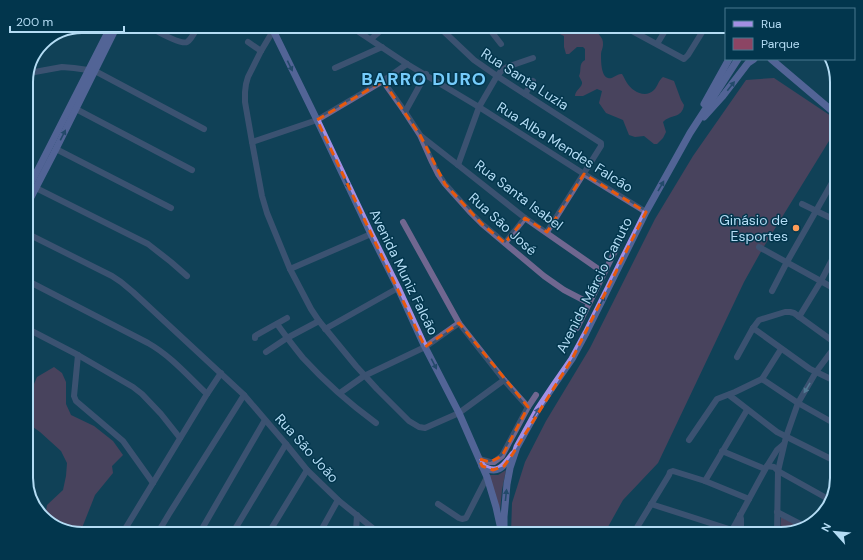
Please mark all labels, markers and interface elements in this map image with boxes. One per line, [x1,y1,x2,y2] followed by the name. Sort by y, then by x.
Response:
[10,8,124,34] scale bar
[725,8,855,60] legend
[16,14,53,30] text: 200 m
[761,16,782,32] text: Rua
[761,36,800,52] text: Parque
[478,44,572,114] street label: Rua Santa Luzia
[287,61,293,72] one-way arrow
[361,67,487,91] district label: BARRO DURO
[727,81,735,92] one-way arrow
[494,98,636,196] street label: Rua Alba Mendes Falcão
[60,129,66,141] one-way arrow
[471,156,567,234] street label: Rua Santa Isabel
[344,178,350,189] one-way arrow
[657,180,664,191] one-way arrow
[465,189,541,259] street label: Rua São José
[366,206,442,338] street label: Avenida Muniz Falcão
[719,211,788,245] place label: Ginásio de Esportes
[552,214,636,356] street label: Avenida Márcio Canuto
[791,223,801,233] marker: Ginásio de Esportes
[599,296,605,307] one-way arrow
[430,358,437,369] one-way arrow
[803,383,811,393] one-way arrow
[533,407,540,419] one-way arrow
[271,410,343,486] street label: Rua São João
[502,489,509,501] one-way arrow
[815,512,855,552] north arrow
[818,521,834,534] text: N

